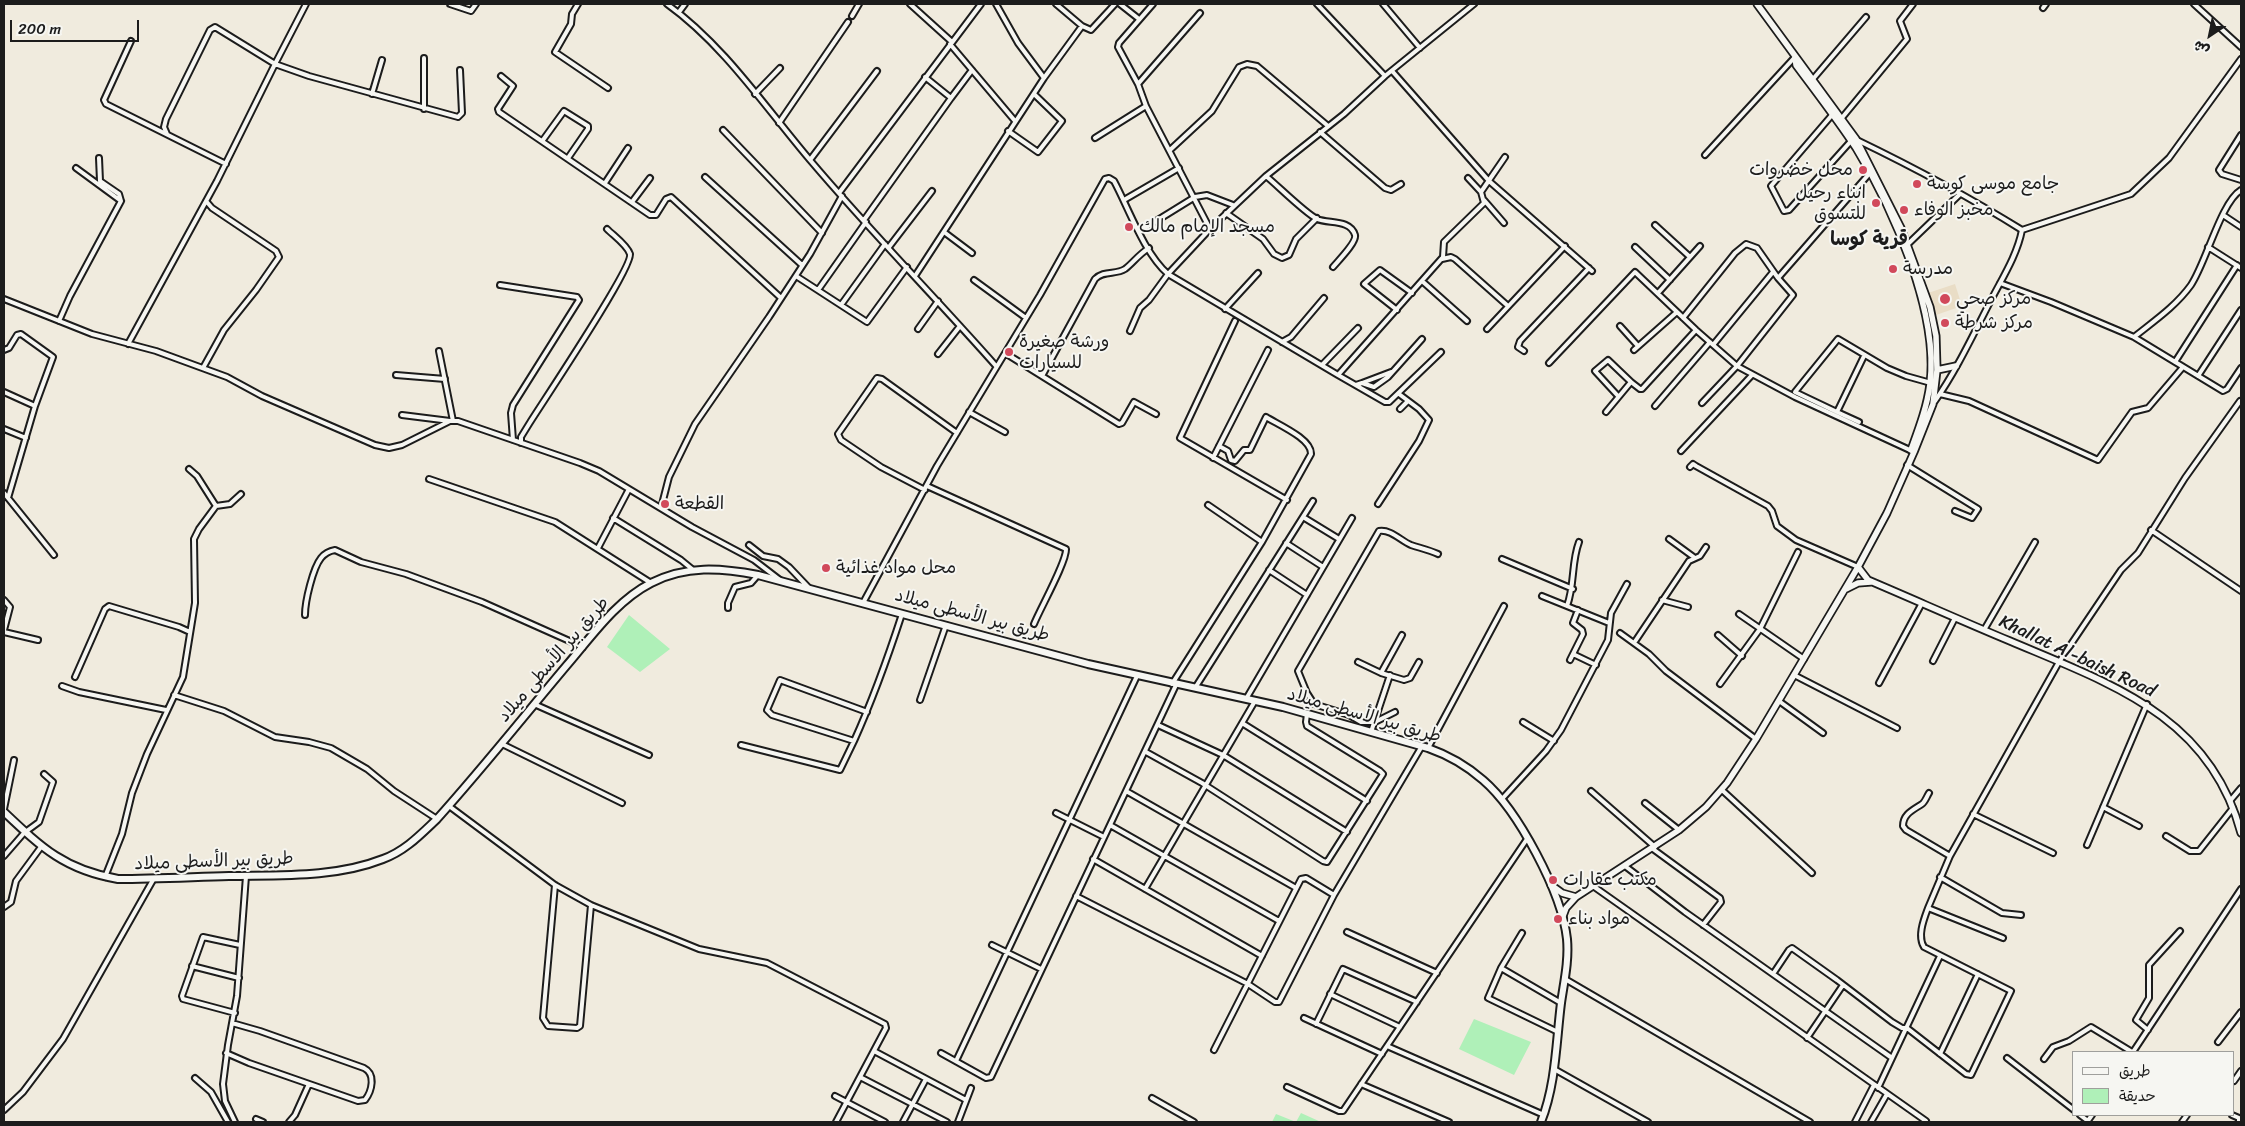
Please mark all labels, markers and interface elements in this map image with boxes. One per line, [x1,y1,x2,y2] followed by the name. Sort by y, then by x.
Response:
[12,10,141,42] scale bar
[2185,10,2235,60] north arrow
[18,16,61,42] text: 200 m
[2188,33,2215,63] text: ش
[1749,159,1853,181] place label: محل خضروات
[1857,164,1869,176] marker: محل خضروات
[1927,173,2059,195] place label: جامع موسى كوسة
[1911,178,1923,190] marker: جامع موسى كوسة
[1796,182,1866,224] place label: ابناء رحيل للتسوق
[1870,197,1882,209] marker: ابناء رحيل للتسوق
[1914,199,1993,221] place label: مخبز الوفاء
[1898,204,1910,216] marker: مخبز الوفاء
[1139,216,1275,238] place label: مسجد الإمام مالك
[1123,221,1135,233] marker: مسجد الإمام مالك
[1830,229,1908,251] district label: قرية كوسا
[1903,258,1953,280] place label: مدرسة
[1887,263,1899,275] marker: مدرسة
[1956,288,2031,310] place label: مركز صحي
[1938,292,1952,306] marker: مركز صحي
[1955,312,2033,334] place label: مركز شرطة
[1939,317,1951,329] marker: مركز شرطة
[1019,331,1109,374] place label: ورشة صغيرة للسيارات
[1003,346,1015,358] marker: ورشة صغيرة للسيارات
[675,493,724,515] place label: القطعة
[659,498,671,510] marker: القطعة
[836,557,956,579] place label: محل مواد غذائية
[820,562,832,574] marker: محل مواد غذائية
[892,585,1052,647] street label: طريق بير الأسطى ميلاد
[494,593,614,727] street label: طريق بير الأسطى ميلاد
[1995,611,2159,703] street label: Khallat Al-baish Road
[1285,684,1443,748] street label: طريق بير الأسطى ميلاد
[134,848,294,876] street label: طريق بير الأسطى ميلاد
[1563,869,1657,891] place label: مكتب عقارات
[1547,874,1559,886] marker: مكتب عقارات
[1568,908,1630,930] place label: مواد بناء
[1552,913,1564,925] marker: مواد بناء
[2072,1051,2235,1116] legend
[2119,1058,2151,1084] text: طريق
[2119,1083,2156,1109] text: حديقة

